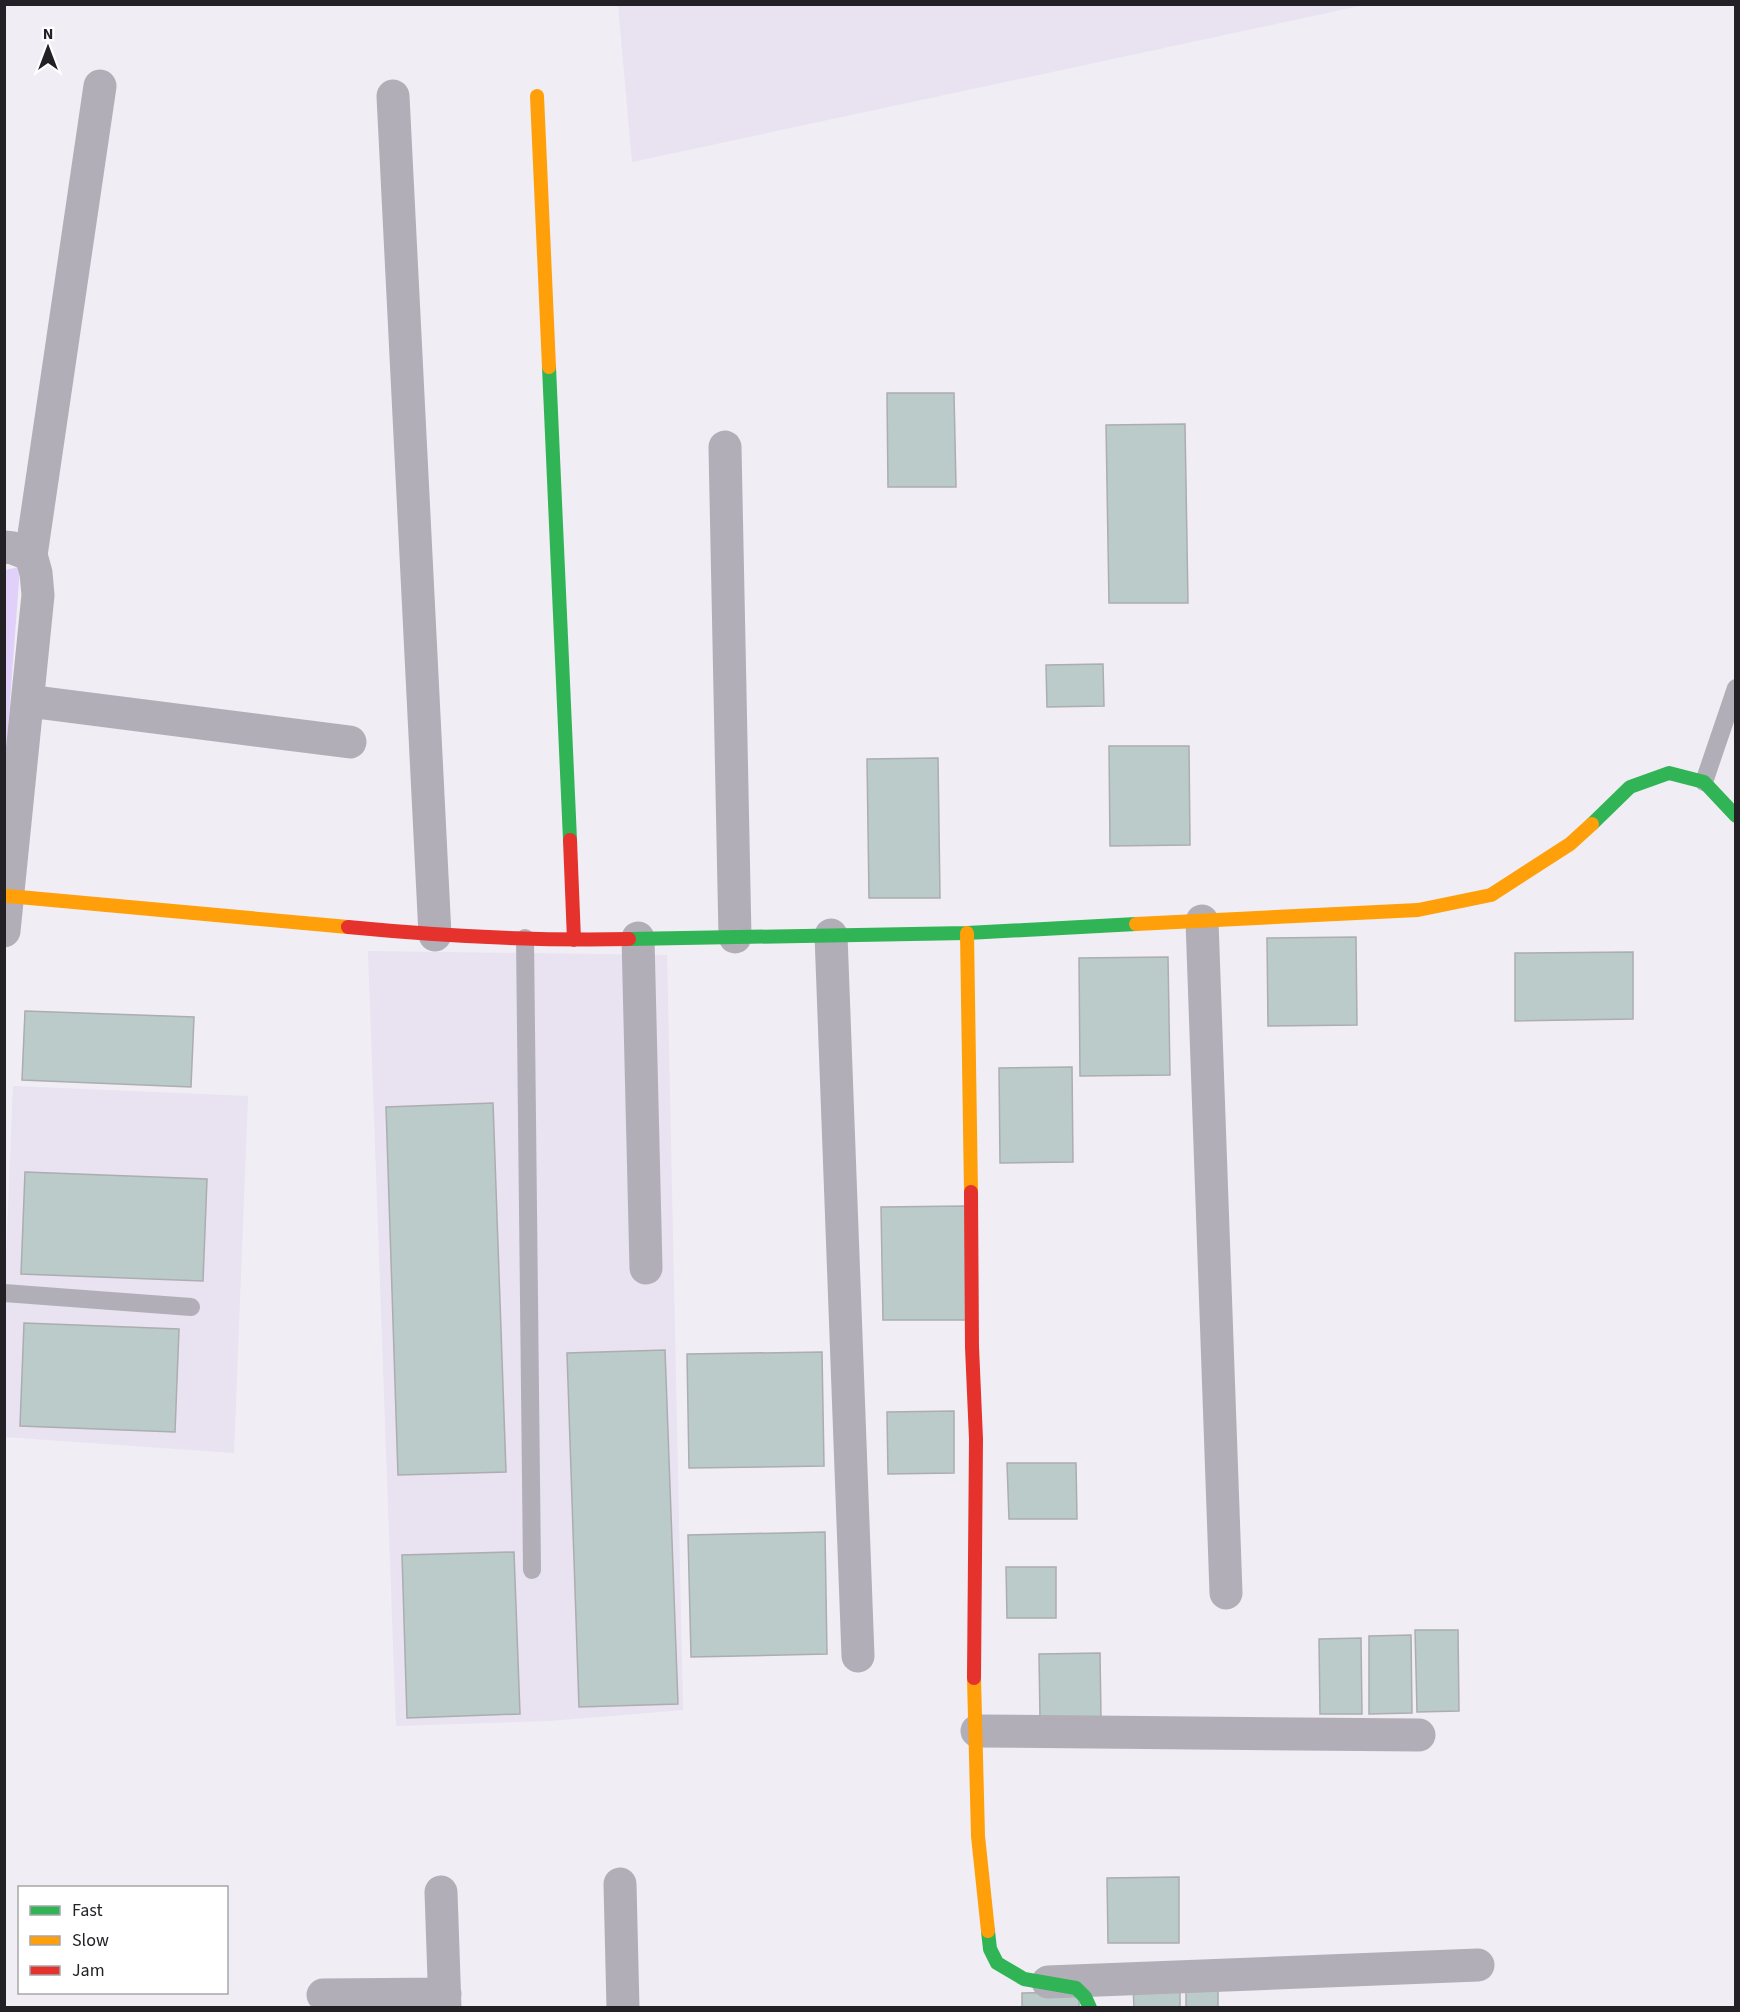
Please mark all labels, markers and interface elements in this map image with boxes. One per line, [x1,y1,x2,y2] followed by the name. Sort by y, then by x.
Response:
[18,18,78,78] north arrow
[43,23,53,45] text: N
[18,1886,228,1994] legend
[72,1898,103,1923] text: Fast
[72,1928,109,1953] text: Slow
[72,1958,105,1983] text: Jam

